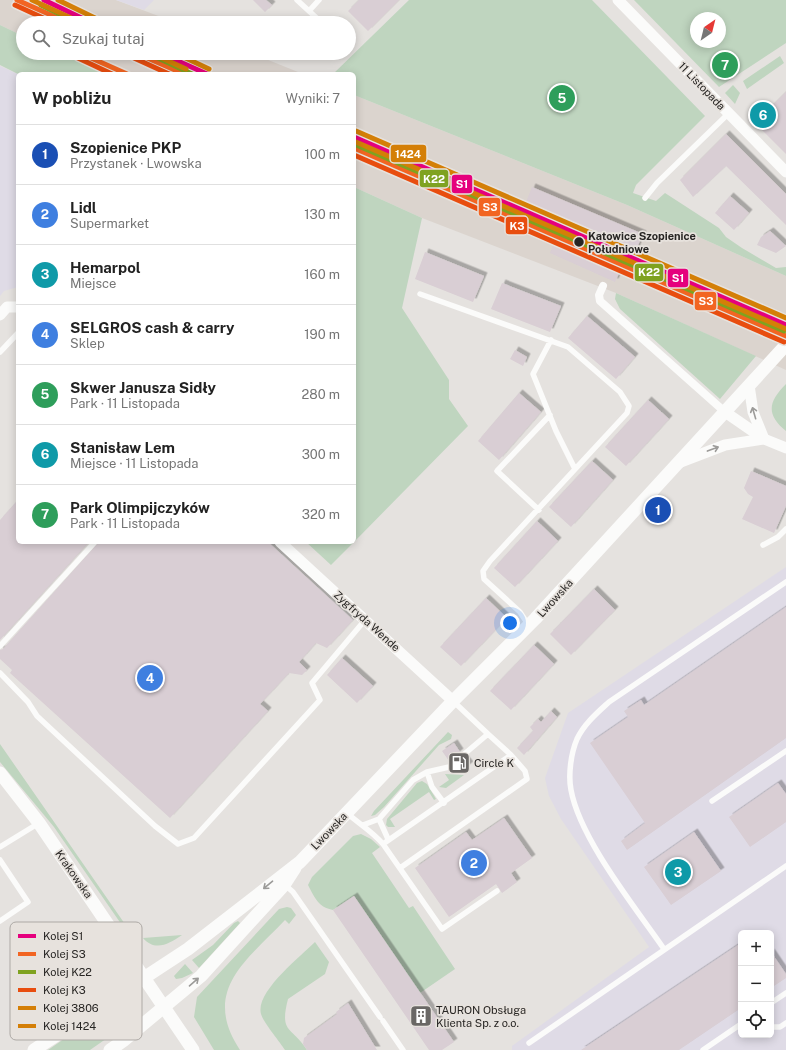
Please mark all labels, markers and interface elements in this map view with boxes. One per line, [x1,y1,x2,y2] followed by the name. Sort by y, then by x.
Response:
[690,12,726,48] north arrow
[16,16,356,60] search box
[30,27,52,49] icon: search
[62,30,145,47] text: Szukaj tutaj
[712,50,738,80] pin: 7
[676,60,728,112] street label: 11 Listopada
[549,83,575,113] pin: 5
[32,88,111,108] text: W pobliżu
[286,91,340,106] text: Wyniki: 7
[750,100,776,130] pin: 6
[70,139,181,156] text: Szopienice PKP
[390,144,427,163] line badge: 1424
[42,147,48,162] text: 1
[304,147,340,162] text: 100 m
[395,148,421,160] text: 1424
[70,156,202,171] text: Przystanek · Lwowska
[419,169,449,188] line badge: K22
[423,173,445,185] text: K22
[451,174,473,194] line badge: S1
[456,178,468,190] text: S1
[478,197,501,217] line badge: S3
[70,199,97,216] text: Lidl
[483,201,497,213] text: S3
[41,207,49,222] text: 2
[304,207,340,222] text: 130 m
[70,216,149,231] text: Supermarket
[505,216,528,235] line badge: K3
[509,220,525,232] text: K3
[588,230,696,255] place label: Katowice Szopienice Południowe
[572,235,586,249] marker: Katowice Szopienice Południowe
[70,259,141,276] text: Hemarpol
[634,263,664,282] line badge: K22
[638,266,660,278] text: K22
[41,267,49,282] text: 3
[304,267,340,282] text: 160 m
[667,268,689,288] line badge: S1
[672,272,684,284] text: S1
[70,276,116,291] text: Miejsce
[694,291,717,311] line badge: S3
[699,295,713,307] text: S3
[70,319,234,336] text: SELGROS cash & carry
[41,327,49,342] text: 4
[304,327,340,342] text: 190 m
[70,336,105,351] text: Sklep
[70,379,216,396] text: Skwer Janusza Sidły
[41,387,49,402] text: 5
[302,387,340,402] text: 280 m
[70,396,180,411] text: Park · 11 Listopada
[750,407,757,420] one-way arrow
[70,439,175,456] text: Stanisław Lem
[707,445,720,452] one-way arrow
[41,447,49,462] text: 6
[302,447,340,462] text: 300 m
[70,456,199,471] text: Miejsce · 11 Listopada
[645,495,671,525] pin: 1
[70,499,210,516] text: Park Olimpijczyków
[41,507,49,522] text: 7
[302,507,340,522] text: 320 m
[70,516,180,531] text: Park · 11 Listopada
[535,577,575,619] street label: Lwowska
[332,588,402,654] street label: Zygfryda Wende
[500,613,520,633] your location
[137,663,163,693] pin: 4
[446,750,472,776] fuel station icon: Circle K
[474,757,514,769] place label: Circle K
[308,810,350,852] street label: Lwowska
[53,848,95,900] street label: Krakowska
[461,848,487,878] pin: 2
[665,857,691,887] pin: 3
[263,881,274,889] one-way arrow
[10,922,142,1040] legend
[43,930,83,942] text: Kolej S1
[738,930,774,1038] map controls
[738,930,774,966] button: +
[43,948,86,960] text: Kolej S3
[43,966,92,978] text: Kolej K22
[738,966,774,1002] button: −
[189,978,199,987] one-way arrow
[43,984,86,996] text: Kolej K3
[43,1002,99,1014] text: Kolej 3806
[738,1002,774,1038] button: locate
[408,1003,434,1029] building icon: TAURON Obsługa Klienta Sp. z o.o.
[436,1004,526,1029] place label: TAURON Obsługa Klienta Sp. z o.o.
[43,1020,96,1032] text: Kolej 1424

